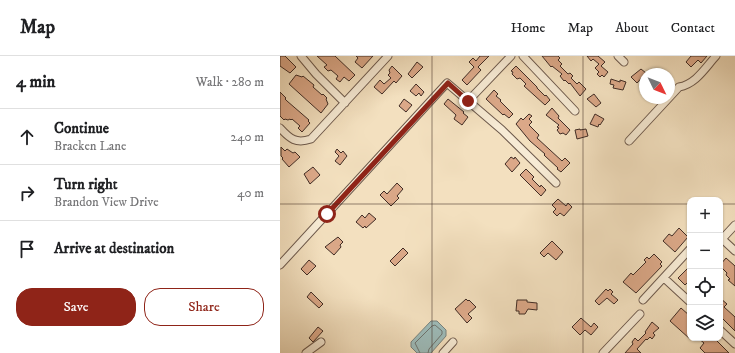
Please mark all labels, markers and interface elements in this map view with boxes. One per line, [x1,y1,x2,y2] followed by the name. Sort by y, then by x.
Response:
[20,16,55,39] text: Map
[511,19,545,37] text: Home
[567,19,593,37] text: Map
[615,19,649,37] text: About
[671,19,715,37] text: Contact
[639,68,675,104] north arrow
[16,71,55,93] text: 4 min
[196,74,264,90] text: Walk · 280 m
[459,92,477,110] route end
[54,119,109,138] text: Continue
[16,126,38,148] icon: ahead
[231,129,264,145] text: 240 m
[54,138,126,154] text: Bracken Lane
[54,175,117,194] text: Turn right
[16,182,38,204] icon: right
[237,185,264,201] text: 40 m
[54,194,159,210] text: Brandon View Drive
[687,197,723,341] map controls
[687,197,723,233] button: +
[318,205,336,223] route start
[687,233,723,269] button: −
[16,238,38,260] icon: arrive
[54,239,174,258] text: Arrive at destination
[687,269,723,305] button: locate
[16,288,136,326] button: Save
[144,288,264,326] button: Share
[687,305,723,341] button: layers

